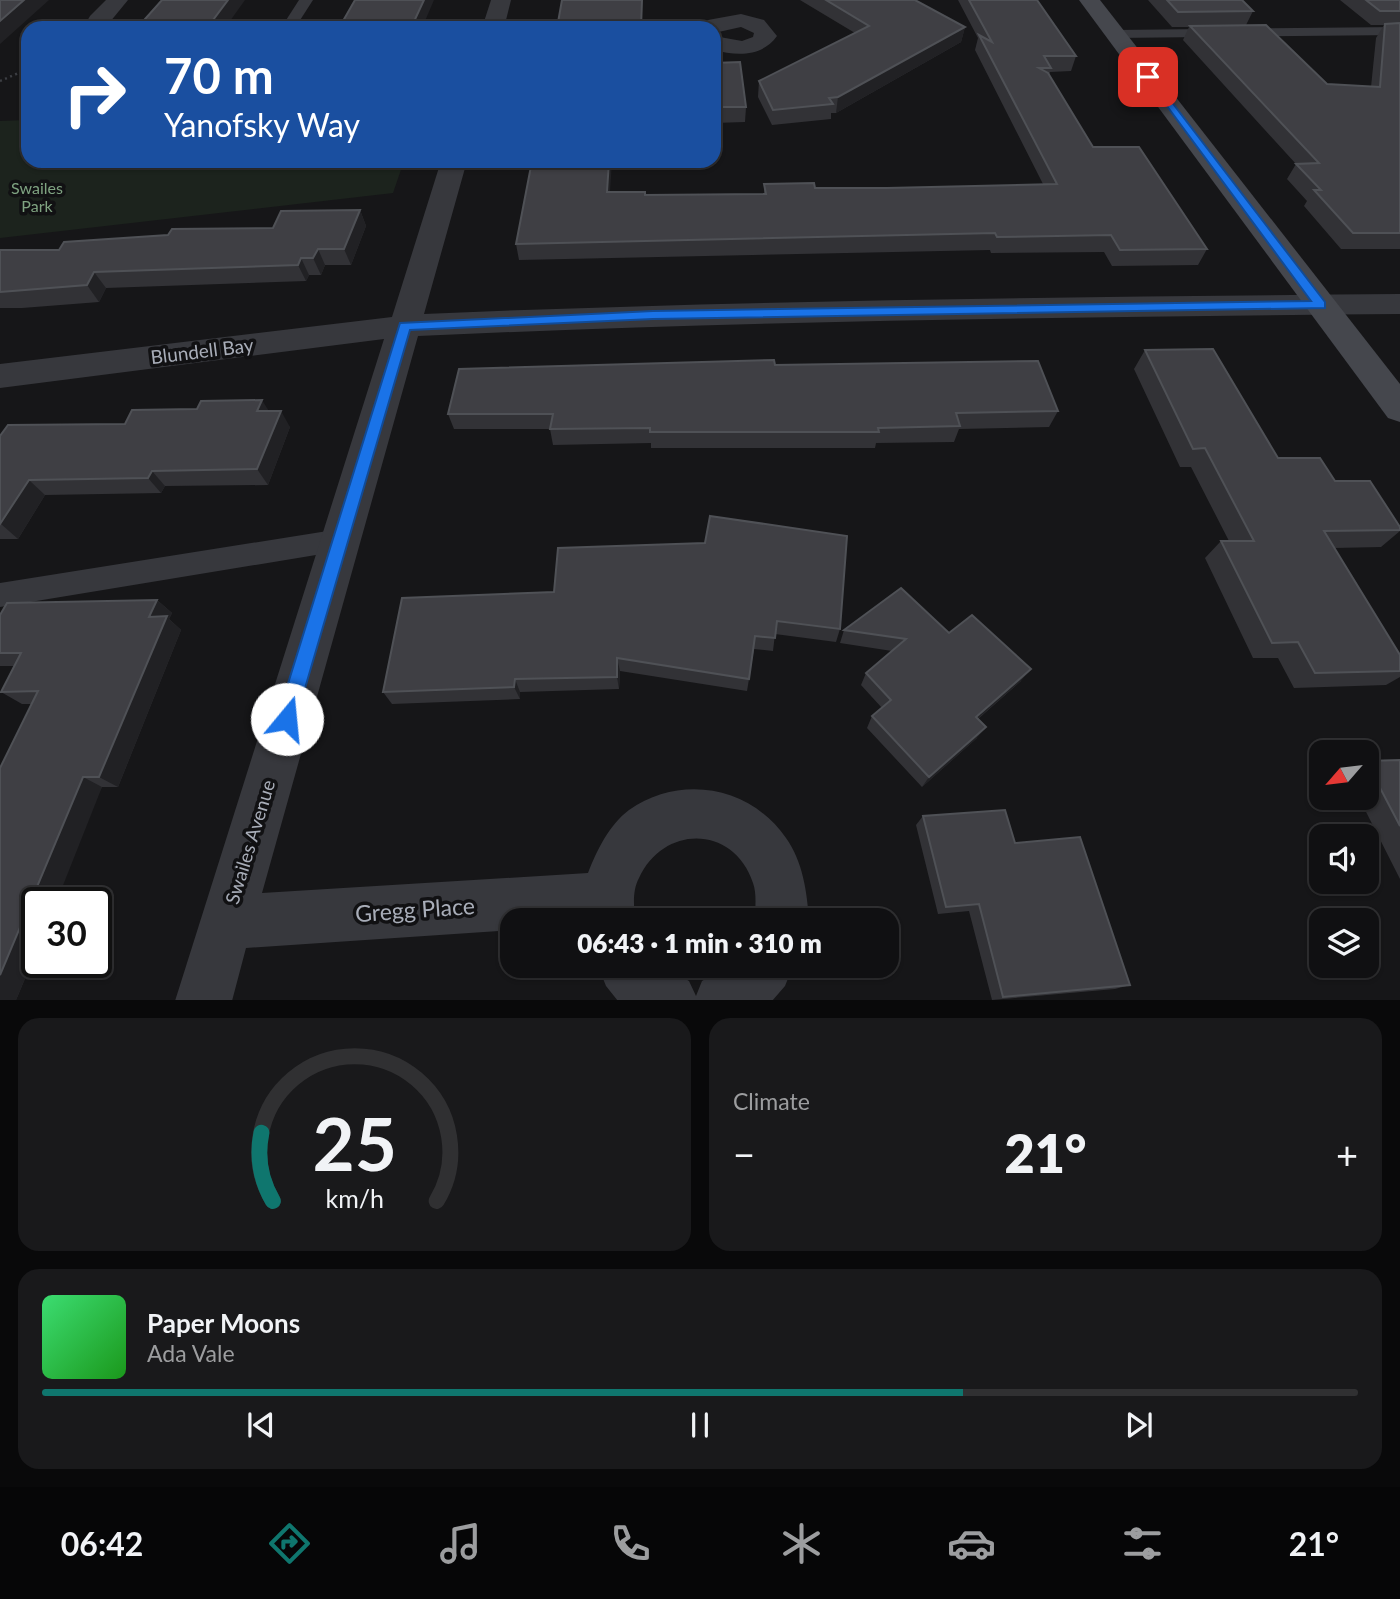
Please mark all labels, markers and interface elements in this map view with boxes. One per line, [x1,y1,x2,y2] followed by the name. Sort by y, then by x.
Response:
[164,46,274,104] text: 70 m
[1118,47,1178,107] pin
[49,49,140,140] icon: right
[1129,58,1167,96] icon: arrive
[164,105,360,144] text: Yanofsky Way
[11,178,63,215] park label: Swailes Park
[149,333,255,368] street label: Blundell Bay
[250,682,324,756] position arrow
[1309,740,1379,810] north arrow
[1309,740,1379,978] map controls
[220,777,279,907] street label: Swailes Avenue
[1309,824,1379,894] button: sound
[21,887,112,978] speed limit sign: 30
[354,891,476,927] street label: Gregg Place
[1309,908,1379,978] button: layers
[577,927,822,959] text: 06:43 · 1 min · 310 m
[733,1087,810,1115] text: Climate
[312,1099,397,1187] text: 25
[1005,1122,1086,1184] text: 21°
[733,1131,755,1177] text: −
[1336,1131,1358,1177] text: +
[325,1182,384,1212] text: km/h
[147,1307,300,1339] text: Paper Moons
[147,1339,235,1367] text: Ada Vale
[242,1406,280,1444] icon: previous
[681,1406,719,1444] icon: pause
[1120,1406,1158,1444] icon: next
[265,1519,314,1568] icon: directions
[436,1519,485,1568] icon: music
[606,1519,655,1568] icon: phone
[777,1519,826,1568] icon: climate
[947,1519,996,1568] icon: car
[1118,1519,1167,1568] icon: filters
[61,1524,143,1563] text: 06:42
[1289,1524,1339,1563] text: 21°

